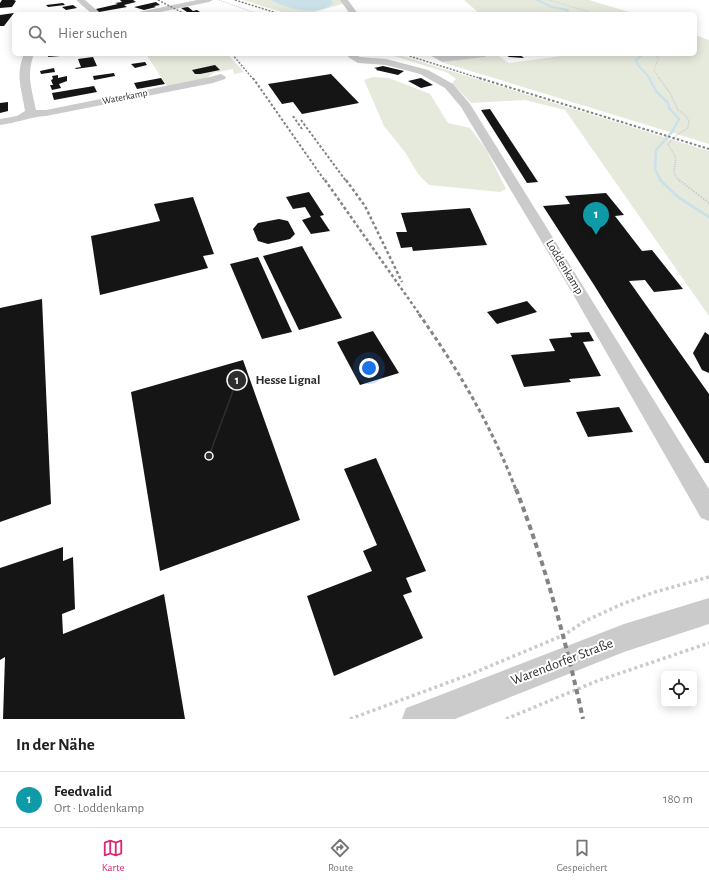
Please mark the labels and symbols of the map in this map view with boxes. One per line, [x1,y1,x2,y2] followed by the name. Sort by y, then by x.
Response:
[102,88,148,106] street label: Waterkamp
[583,202,609,235] pin: 1
[544,238,586,296] street label: Loddenkamp
[359,358,379,378] your location
[227,367,328,392] callout: Hesse Lignal
[235,374,239,386] text: 1
[255,374,321,387] text: Hesse Lignal
[509,636,615,688] street label: Warendorfer Straße

